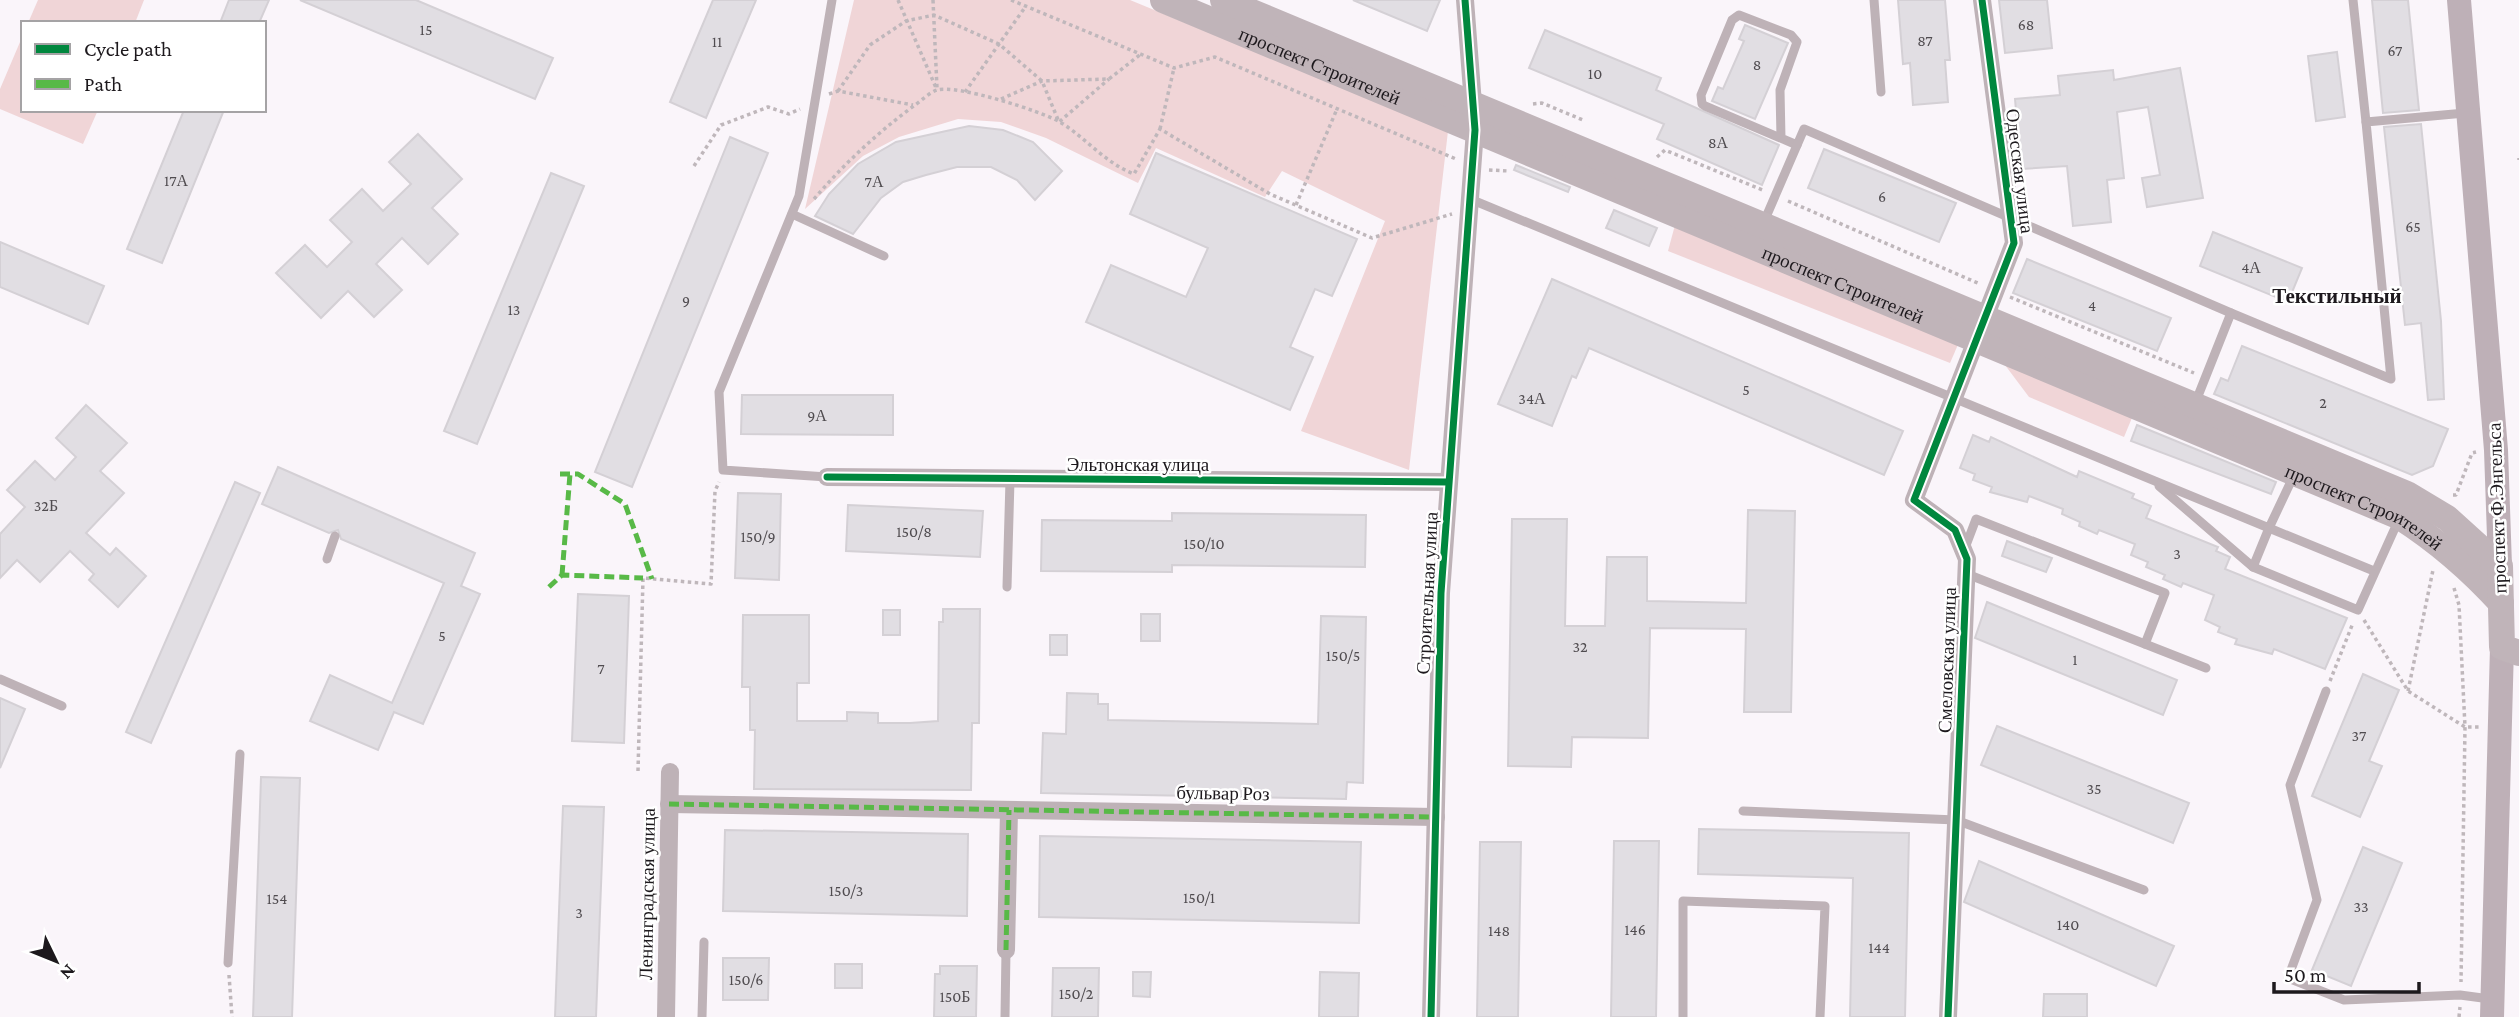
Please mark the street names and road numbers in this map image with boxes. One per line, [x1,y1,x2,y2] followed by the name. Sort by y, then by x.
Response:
[1236,23,1404,109] street label: проспект Строителей
[2002,107,2038,235] street label: Одесская улица
[1759,241,1927,327] street label: проспект Строителей
[2484,422,2510,594] street label: проспект Ф.Энгельса
[1067,454,1210,475] street label: Эльтонская улица
[2282,460,2447,554] street label: проспект Строителей
[1412,511,1442,675] street label: Строительная улица
[1934,586,1960,733] street label: Смеловская улица
[1176,782,1270,804] street label: бульвар Роз
[635,807,659,980] street label: Ленинградская улица

